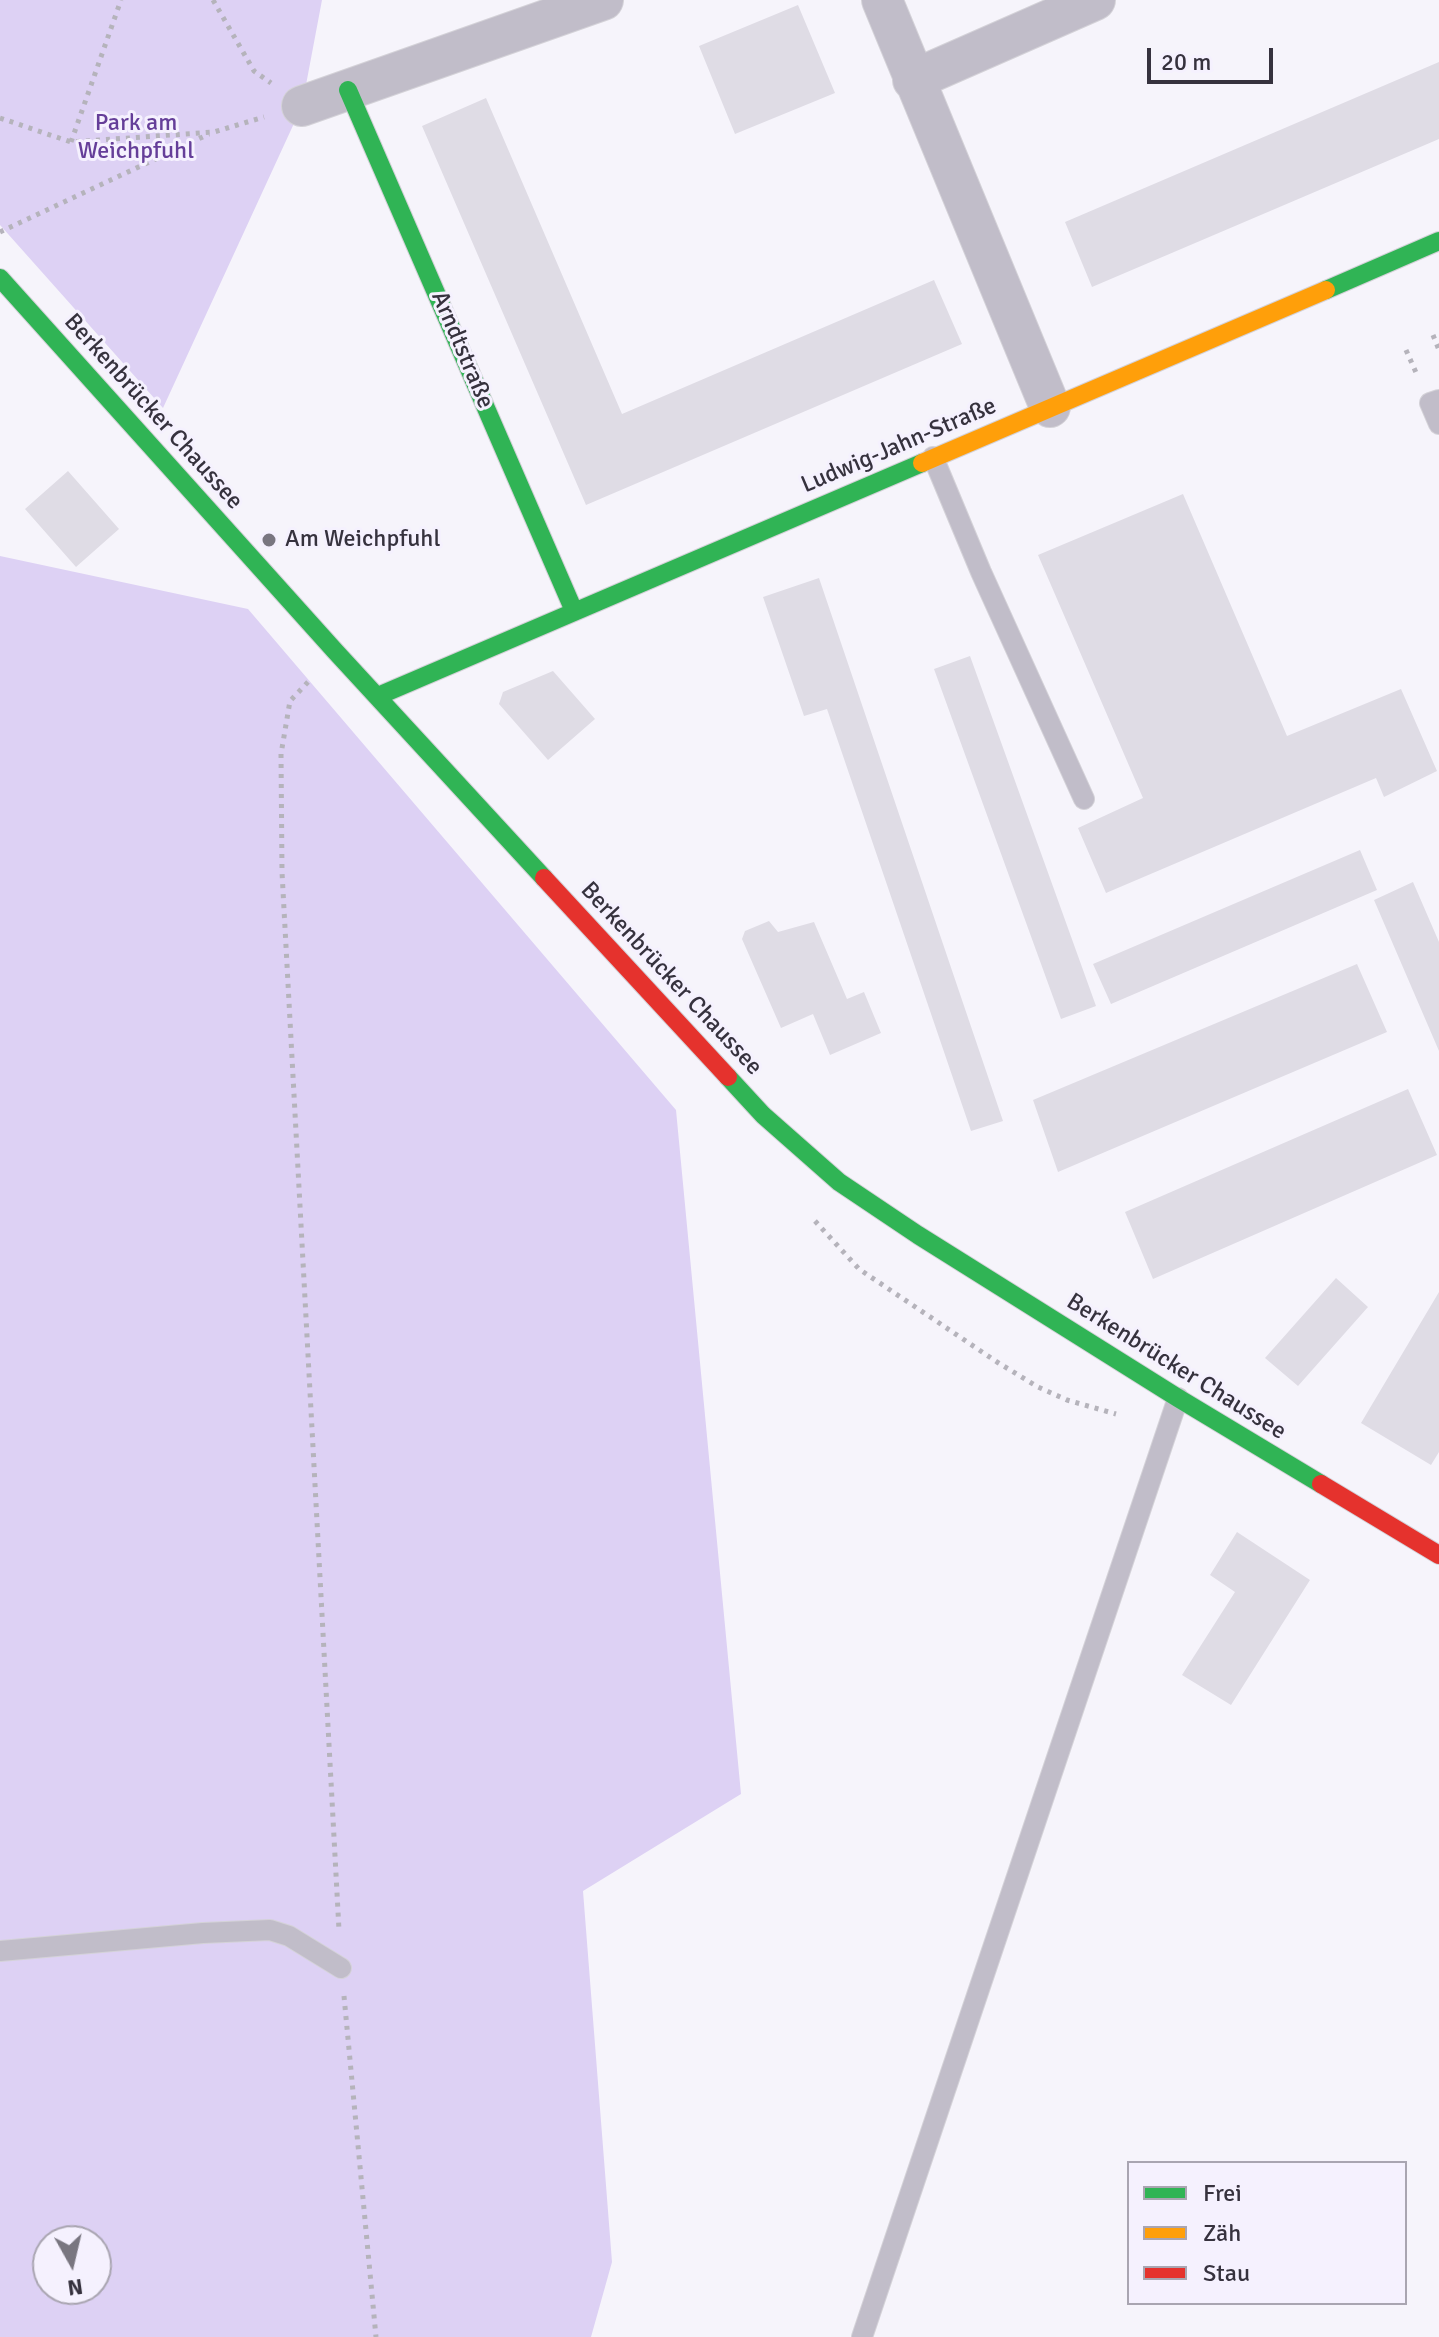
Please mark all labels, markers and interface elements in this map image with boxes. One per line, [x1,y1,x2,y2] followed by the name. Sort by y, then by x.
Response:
[1151,32,1277,82] scale bar
[1161,47,1211,77] text: 20 m
[78,110,194,166] park label: Park am Weichpfuhl
[424,287,500,413] street label: Arndtstraße
[57,308,249,516] street label: Berkenbrücker Chaussee
[797,392,1001,500] street label: Ludwig-Jahn-Straße
[285,526,440,554] place label: Am Weichpfuhl
[260,531,278,549] marker: Am Weichpfuhl
[574,876,768,1082] street label: Berkenbrücker Chaussee
[1061,1288,1291,1446] street label: Berkenbrücker Chaussee
[1127,2161,1407,2305] legend
[1203,2178,1242,2208] text: Frei
[1203,2218,1241,2248] text: Zäh
[32,2225,112,2305] north arrow
[1203,2258,1250,2288] text: Stau
[66,2273,85,2302] text: N

